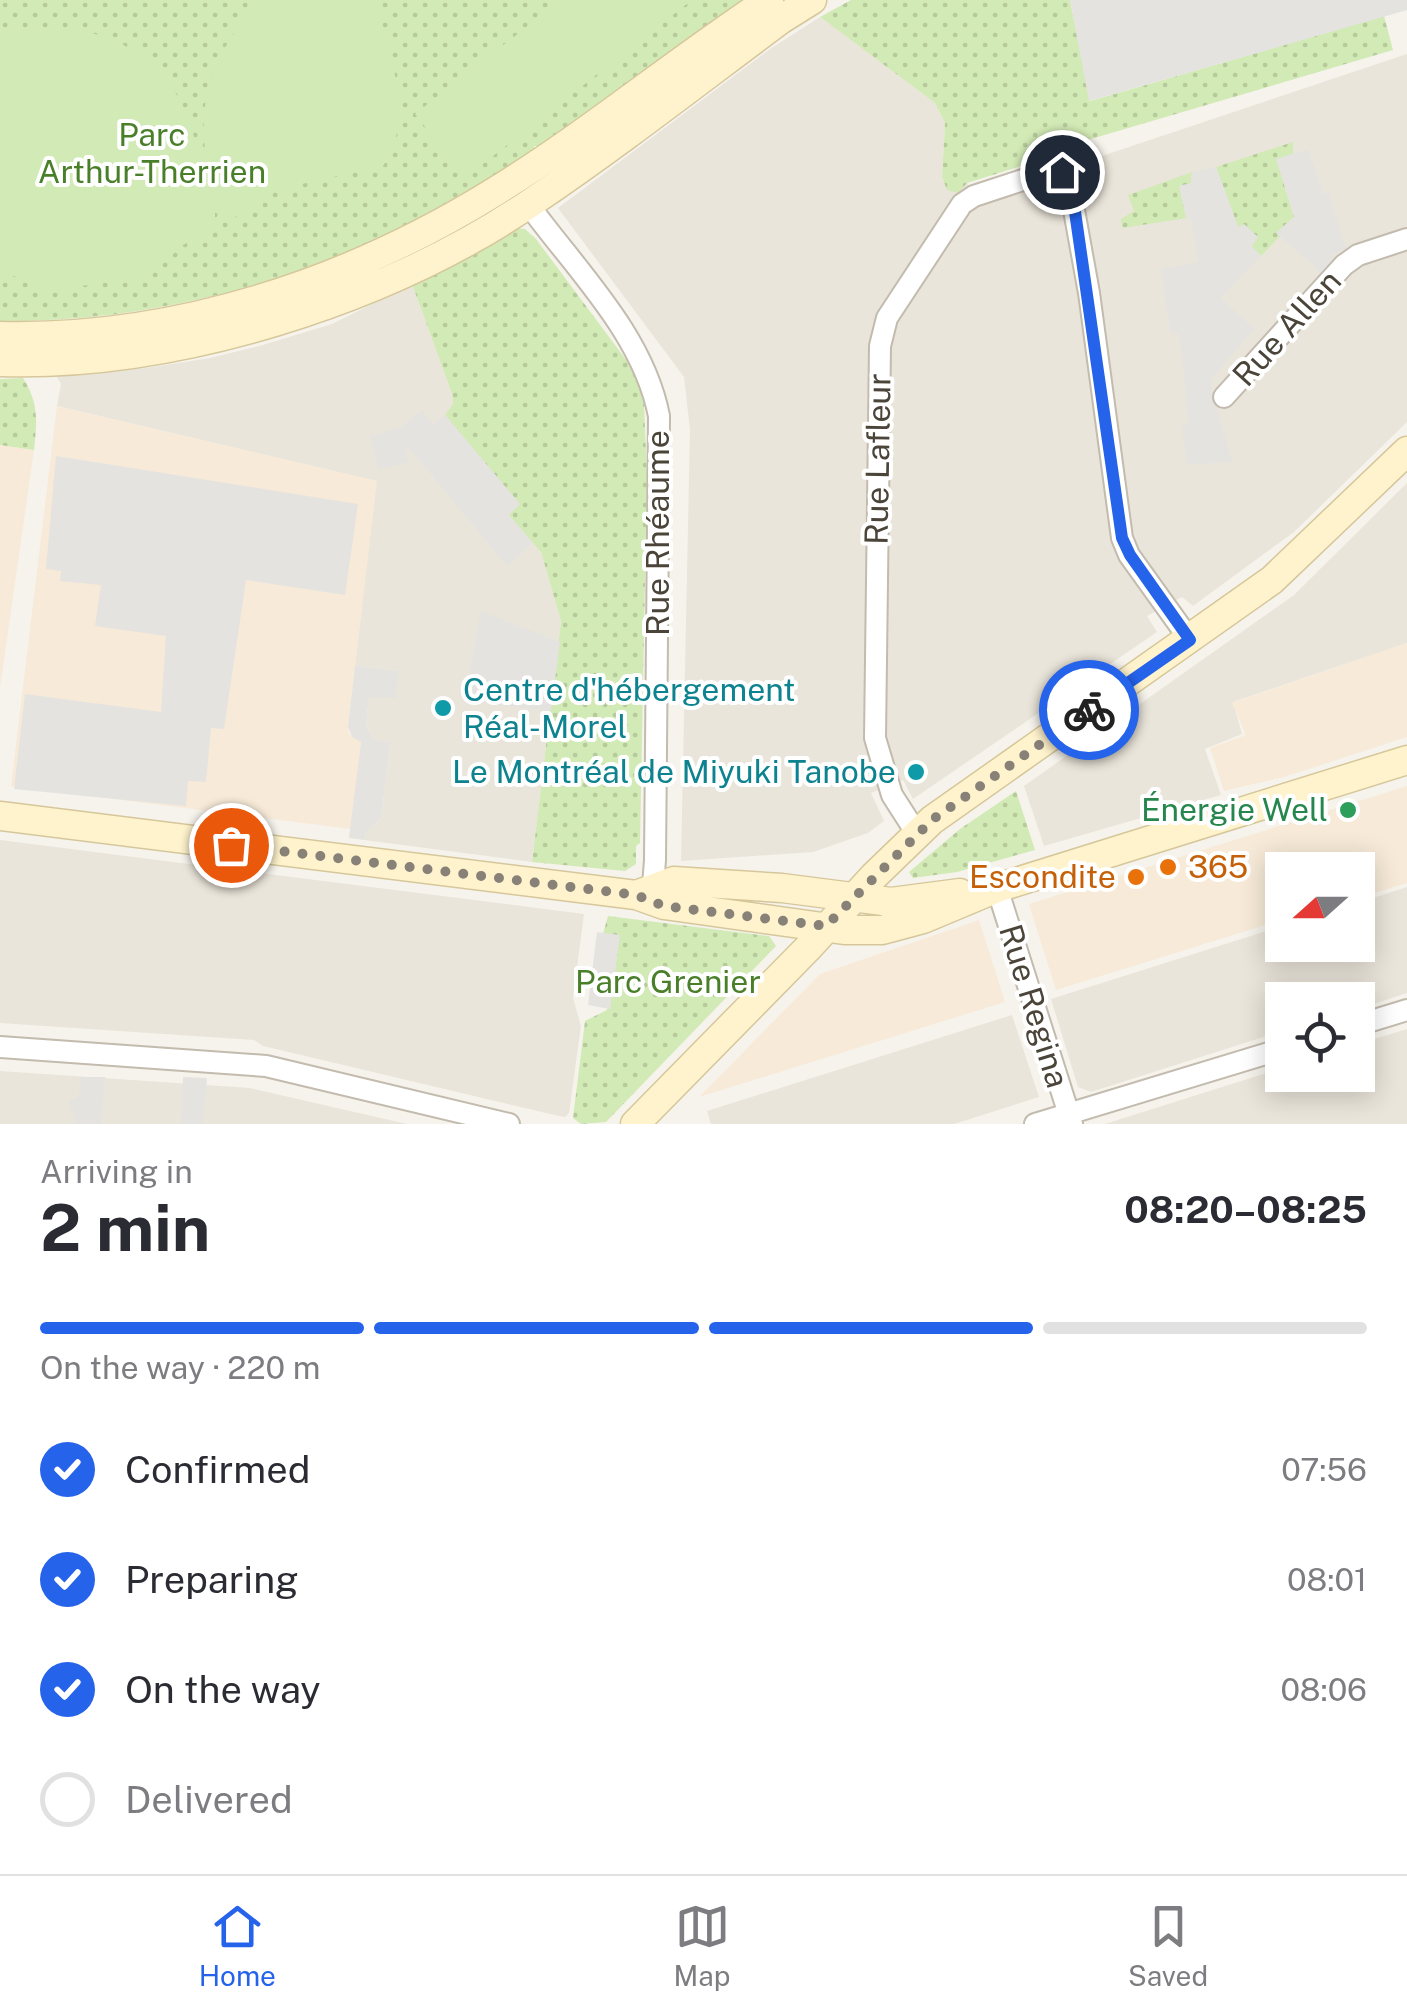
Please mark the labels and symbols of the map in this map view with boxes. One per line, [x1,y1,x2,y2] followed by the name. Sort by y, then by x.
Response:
[38,116,266,190] park label: Parc Arthur-Therrien
[1020,130,1105,215] pin
[1225,262,1348,393] street label: Rue Allen
[858,373,897,545] street label: Rue Lafleur
[639,430,676,636] street label: Rue Rhéaume
[1039,660,1139,760] courier
[463,671,796,745] place label: Centre d'hébergement Réal-Morel
[432,697,454,719] marker: Centre d'hébergement Réal-Morel
[452,753,896,790] place label: Le Montréal de Miyuki Tanobe
[905,761,927,783] marker: Le Montréal de Miyuki Tanobe
[1141,791,1328,828] place label: Énergie Well
[1337,799,1359,821] marker: Énergie Well
[189,803,274,888] pin
[1188,848,1248,885] place label: 365
[1265,852,1375,962] north arrow
[1157,856,1179,878] marker: 365
[969,858,1116,895] place label: Escondite
[1125,866,1147,888] marker: Escondite
[992,920,1077,1092] street label: Rue Regina
[575,963,761,1000] park label: Parc Grenier

